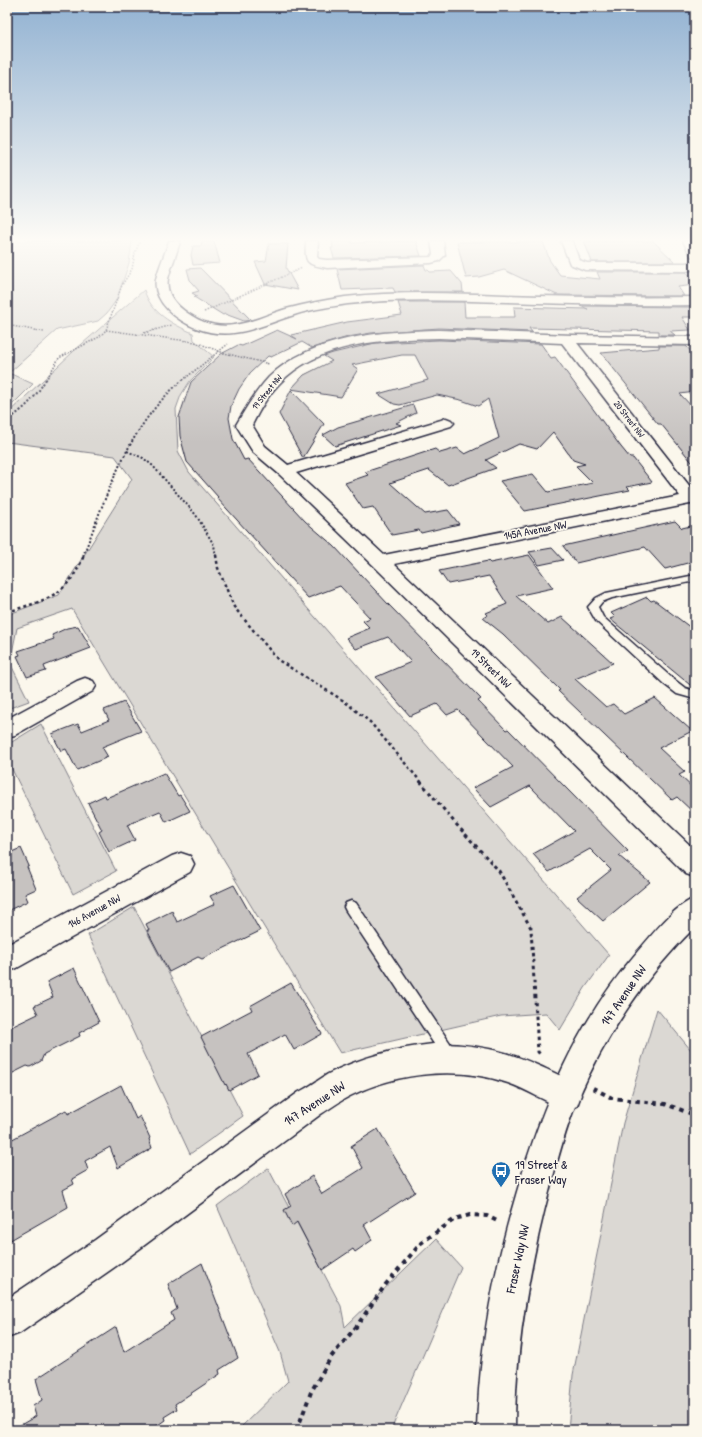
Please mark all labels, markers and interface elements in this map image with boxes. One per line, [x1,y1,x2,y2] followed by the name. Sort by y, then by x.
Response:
[249,372,285,412] street label: 19 Street NW
[611,398,647,440] street label: 20 Street NW
[502,517,568,543] street label: 145A Avenue NW
[468,645,514,691] street label: 19 Street NW
[65,891,123,931] street label: 146 Avenue NW
[596,961,650,1029] street label: 147 Avenue NW
[280,1076,348,1130] street label: 147 Avenue NW
[514,1155,568,1188] place label: 19 Street & Fraser Way
[490,1160,512,1188] bus stop icon: 19 Street & Fraser Way
[501,1223,533,1296] street label: Fraser Way NW

